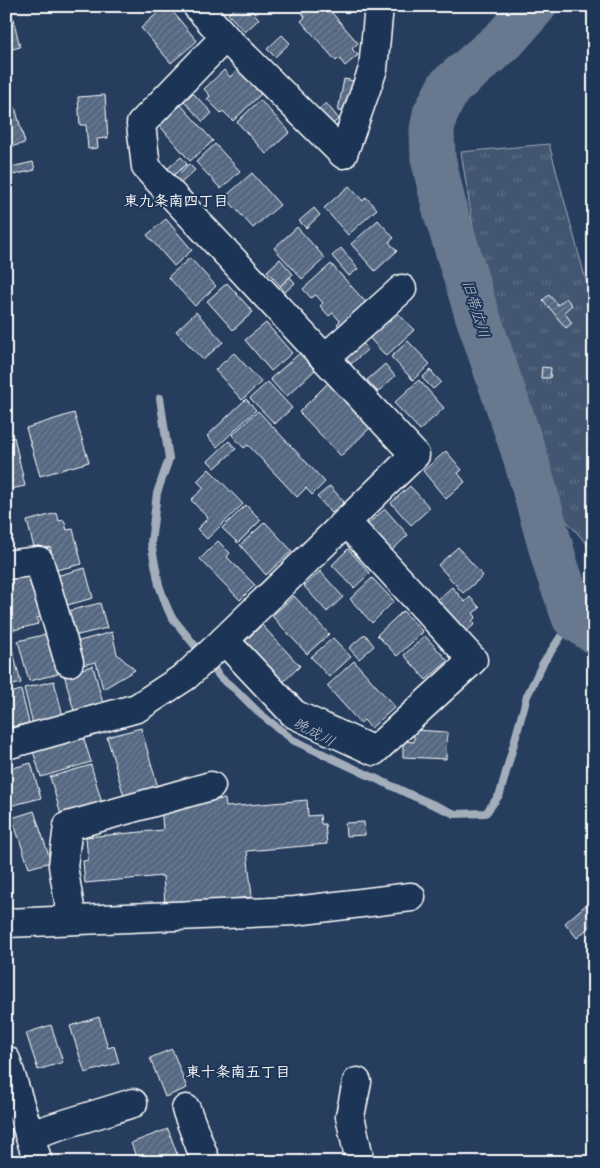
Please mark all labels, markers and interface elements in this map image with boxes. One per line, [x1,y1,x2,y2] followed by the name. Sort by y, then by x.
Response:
[123,190,229,214] district label: 東九条南四丁目
[455,277,495,341] water label: 旧帯広川
[288,711,339,754] water label: 晩成川
[185,1061,291,1085] district label: 東十条南五丁目

